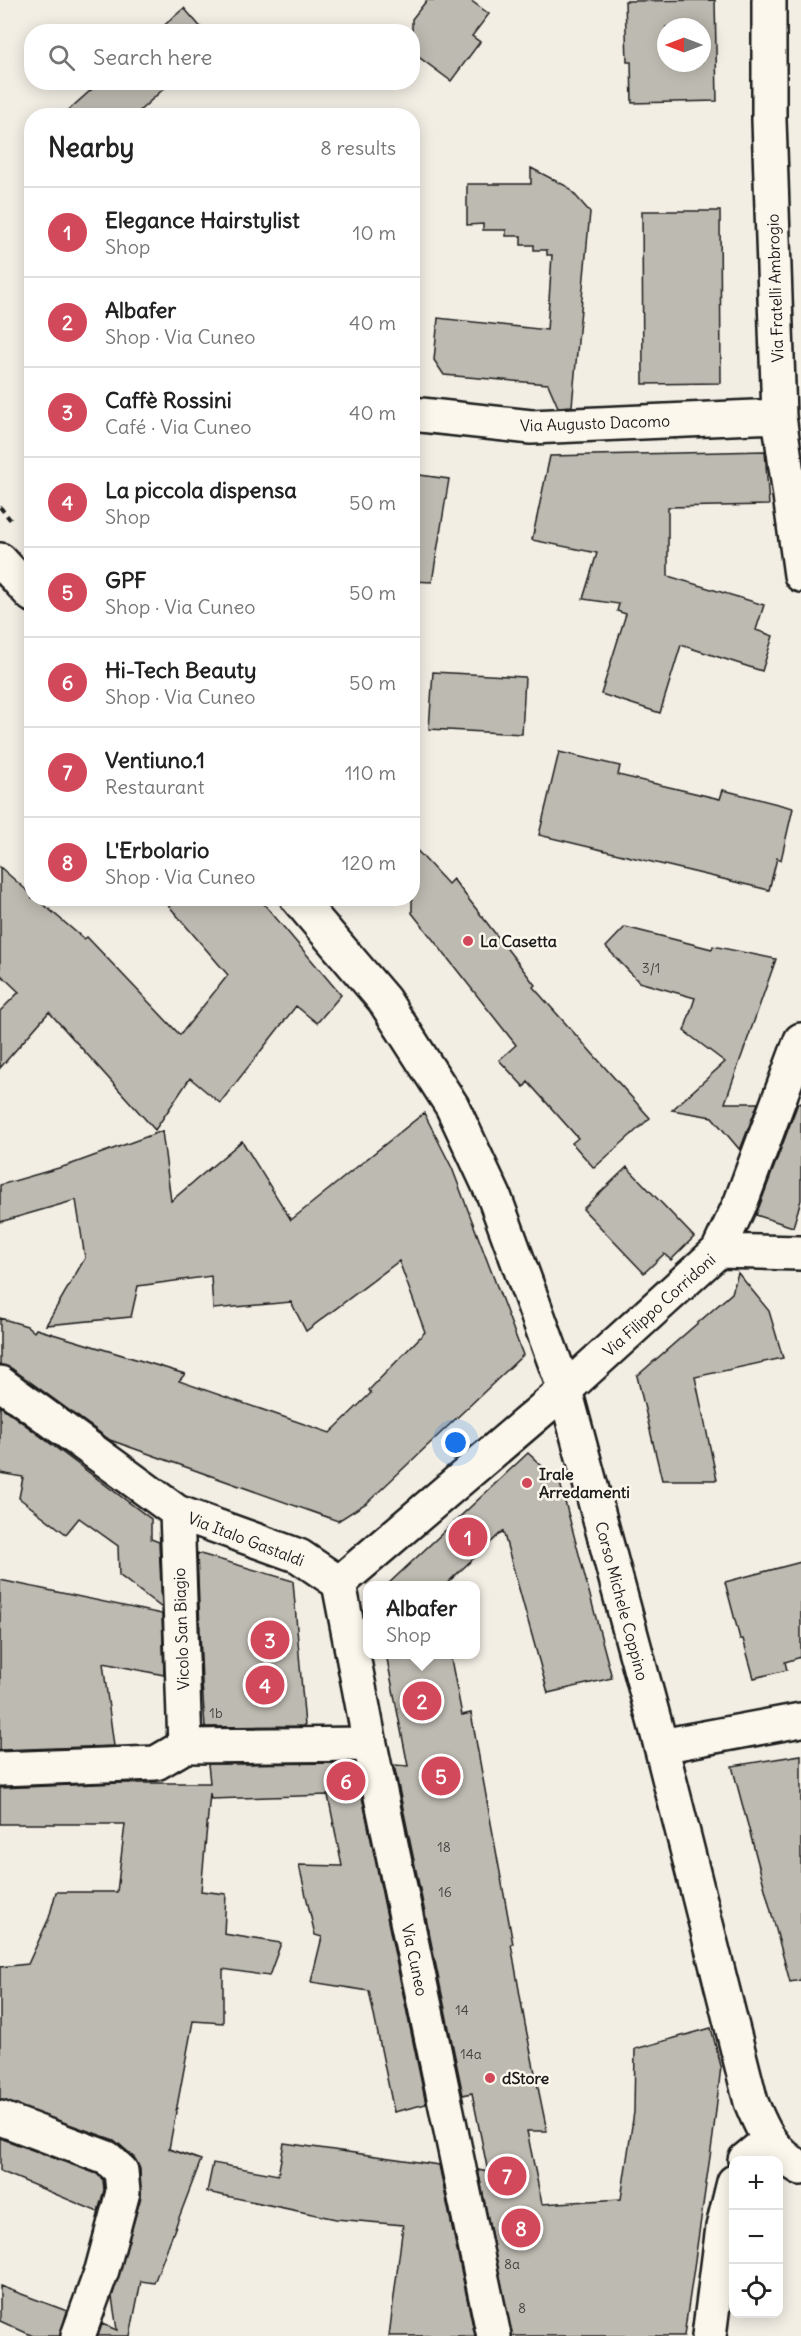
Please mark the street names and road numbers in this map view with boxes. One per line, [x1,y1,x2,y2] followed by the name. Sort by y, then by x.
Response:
[762,213,788,363] street label: Via Fratelli Ambrogio
[520,410,670,436] street label: Via Augusto Dacomo
[599,1249,719,1361] street label: Via Filippo Corridoni
[185,1508,307,1570] street label: Via Italo Gastaldi
[591,1519,653,1683] street label: Corso Michele Coppino
[169,1567,193,1691] street label: Vicolo San Biagio
[398,1922,432,1998] street label: Via Cuneo

